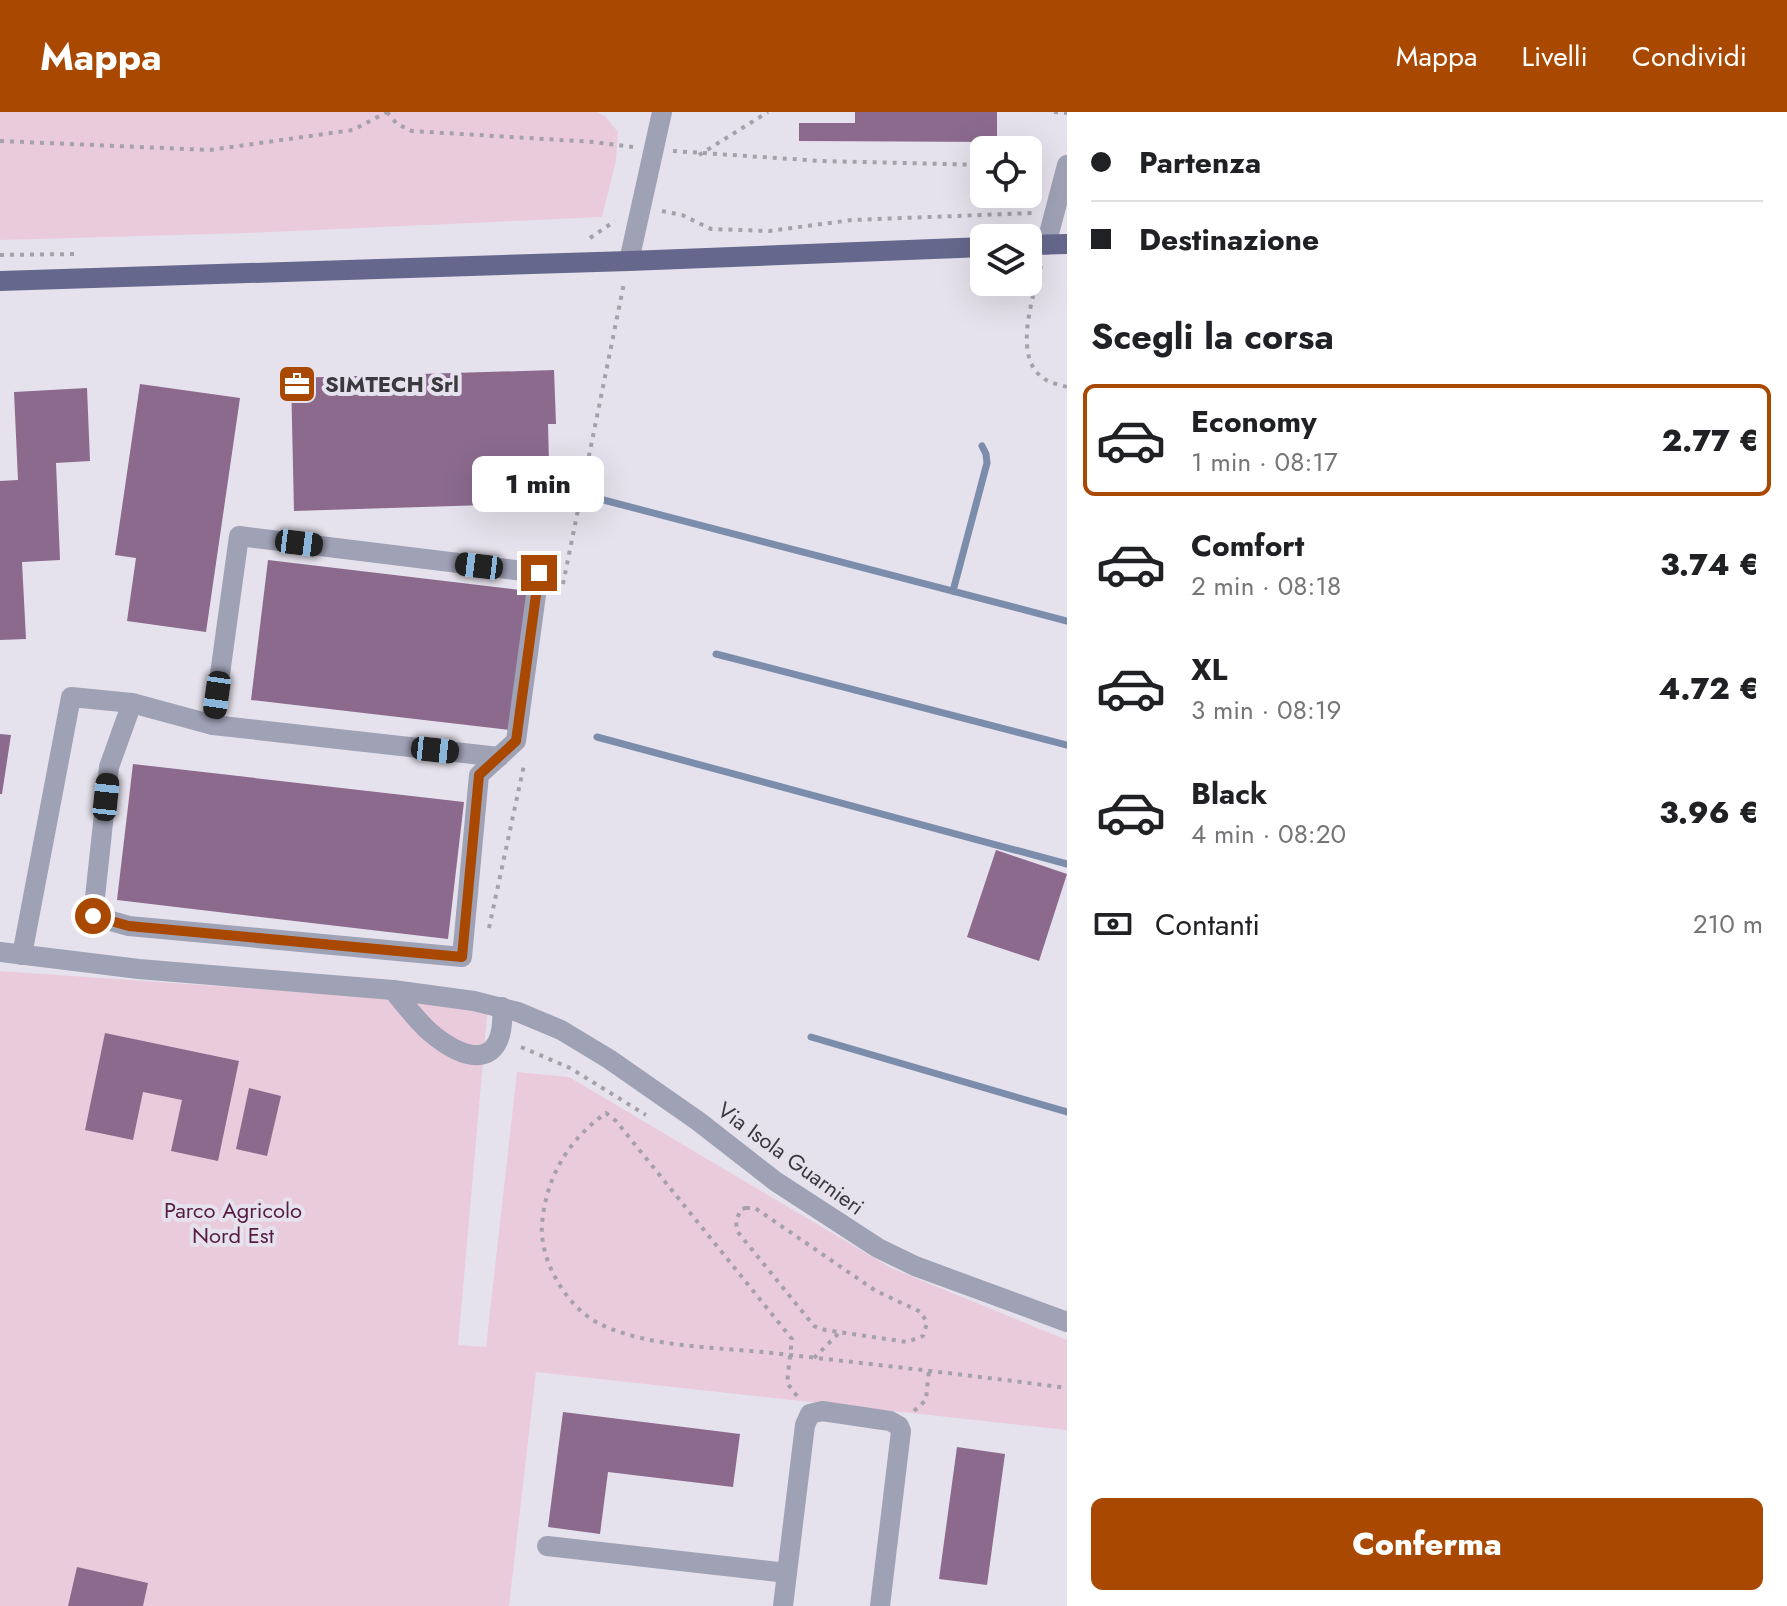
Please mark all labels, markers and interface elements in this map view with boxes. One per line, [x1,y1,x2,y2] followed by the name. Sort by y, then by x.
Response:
[40,29,162,84] text: Mappa
[1396,36,1477,77] text: Mappa
[1521,36,1588,77] text: Livelli
[1632,36,1747,77] text: Condividi
[970,136,1042,296] map controls
[970,136,1042,208] button: locate
[1139,141,1261,184] text: Partenza
[1139,218,1319,261] text: Destinazione
[970,224,1042,296] button: layers
[1091,310,1334,362] text: Scegli la corsa
[276,363,318,405] office icon: SIMTECH Srl
[325,368,459,400] place label: SIMTECH Srl
[1191,400,1317,443] text: Economy
[1095,404,1167,476] icon: car
[1662,419,1759,462] text: 2.77 €
[1191,443,1338,481] text: 1 min · 08:17
[473,457,605,513] callout: 1 min
[505,465,571,503] text: 1 min
[1191,524,1304,567] text: Comfort
[274,528,324,558] car
[1095,528,1167,600] icon: car
[1660,543,1759,586] text: 3.74 €
[454,551,504,581] car
[521,555,557,591] route end
[1191,567,1341,605] text: 2 min · 08:18
[1191,648,1227,691] text: XL
[1095,652,1167,724] icon: car
[1659,667,1759,710] text: 4.72 €
[202,670,232,720] car
[1191,691,1341,729] text: 3 min · 08:19
[410,736,460,764] car
[92,772,120,822] car
[1191,772,1267,815] text: Black
[1095,776,1167,848] icon: car
[1659,791,1759,834] text: 3.96 €
[1191,815,1346,853] text: 4 min · 08:20
[75,898,111,934] route start
[1091,902,1135,946] icon: cash
[1155,903,1260,946] text: Contanti
[1693,905,1763,943] text: 210 m
[711,1094,871,1222] street label: Via Isola Guarnieri
[164,1194,302,1251] park label: Parco Agricolo Nord Est
[1091,1498,1763,1590] button: Conferma

